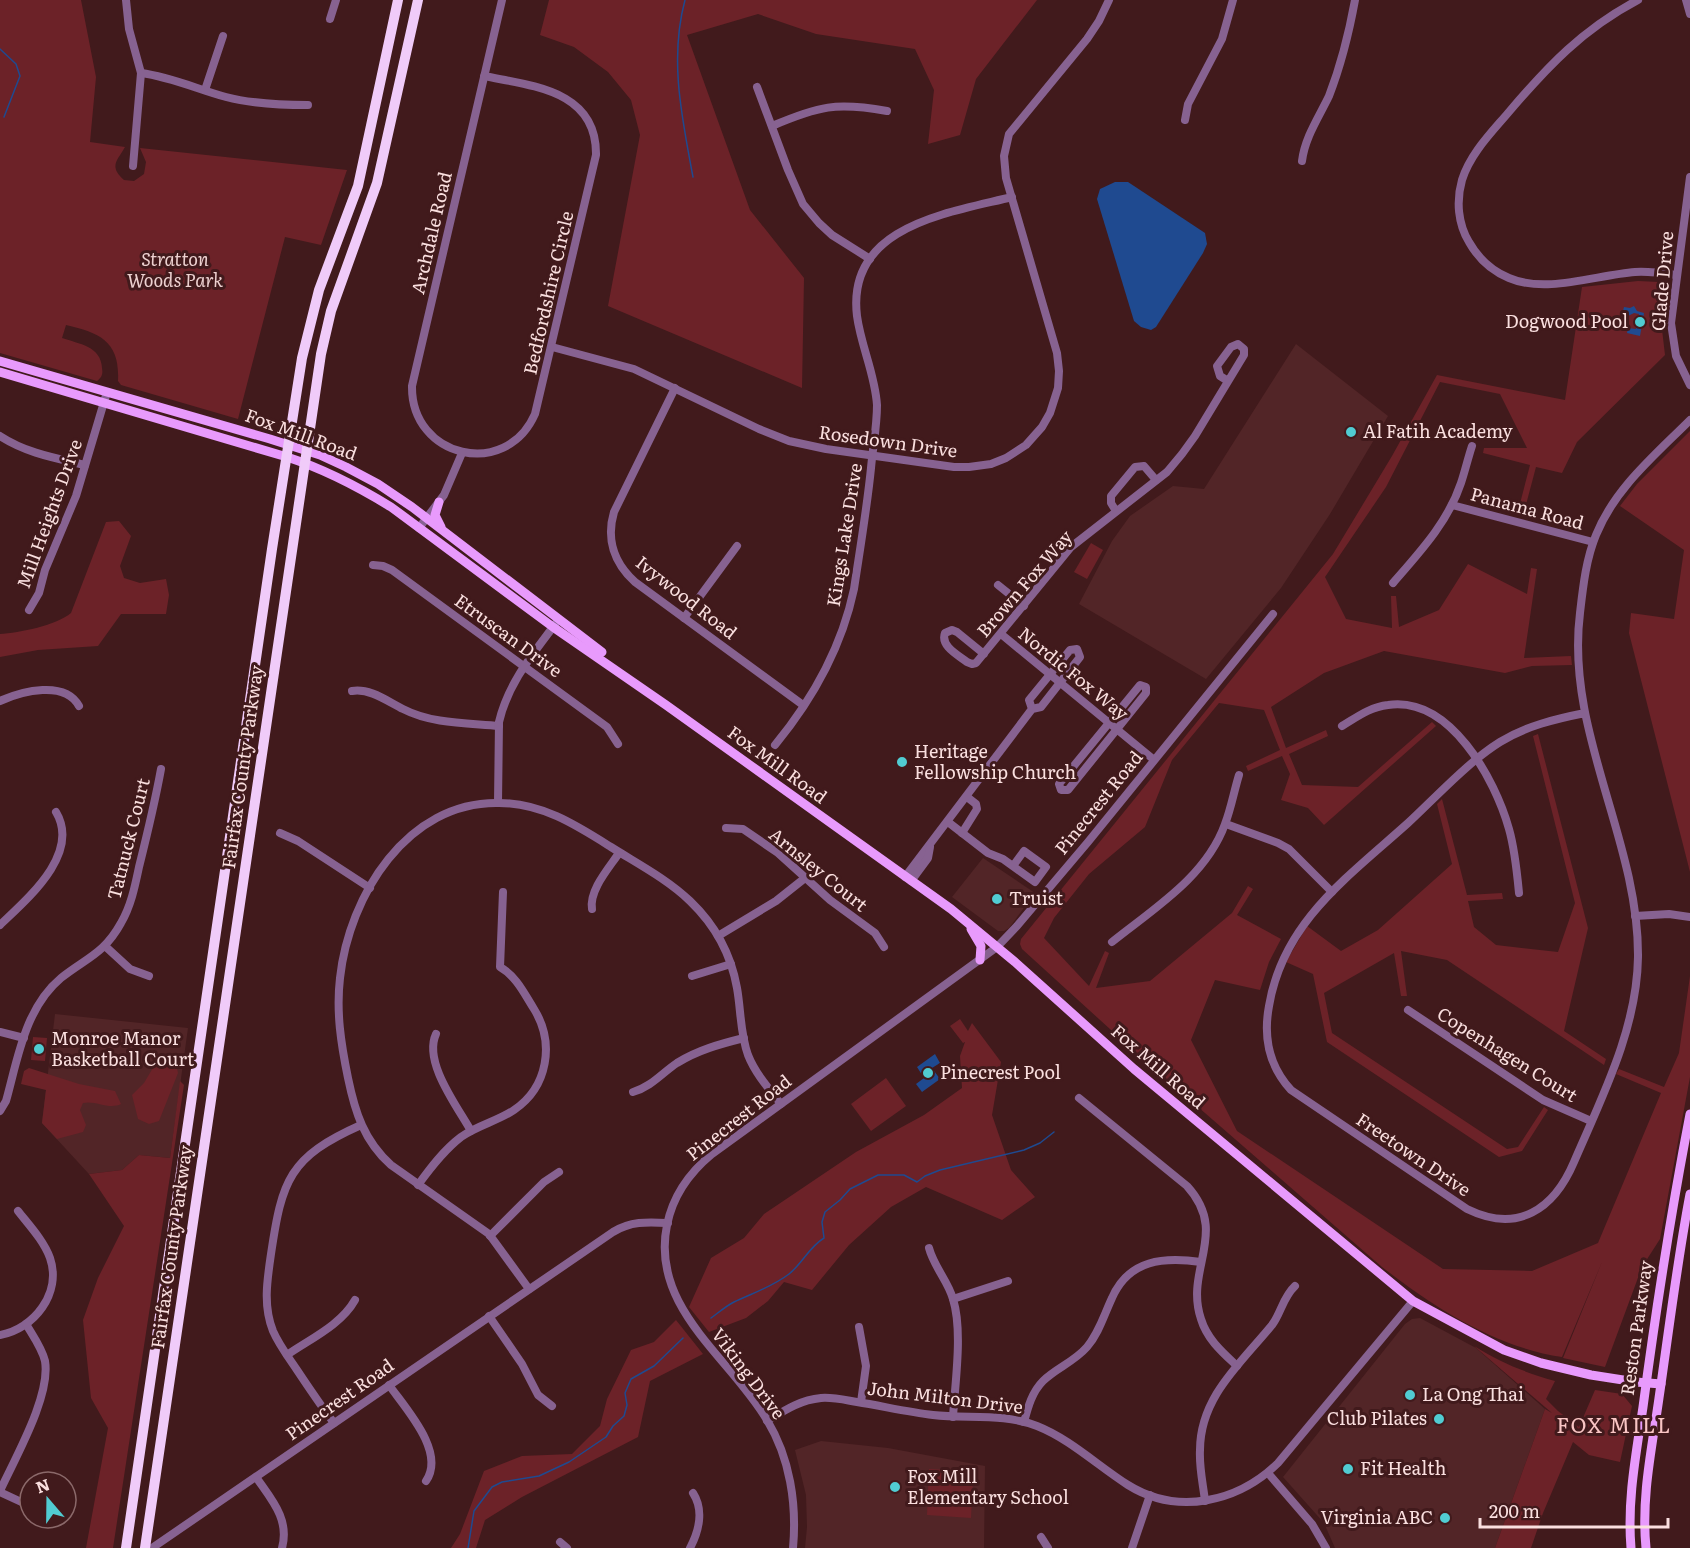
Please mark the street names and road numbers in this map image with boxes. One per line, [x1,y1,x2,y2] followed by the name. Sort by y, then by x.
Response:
[403,169,458,297] street label: Archdale Road
[516,208,579,377] street label: Bedfordshire Circle
[1644,230,1679,332] street label: Glade Drive
[242,401,361,466] street label: Fox Mill Road
[817,417,959,464] street label: Rosedown Drive
[9,435,88,592] street label: Mill Heights Drive
[819,461,868,609] street label: Kings Lake Drive
[1468,479,1587,536] street label: Panama Road
[970,523,1079,643] street label: Brown Fox Way
[630,549,743,645] street label: Ivywood Road
[449,586,568,683] street label: Etruscan Drive
[1013,620,1135,726] street label: Nordic Fox Way
[214,663,269,870] street label: Fairfax County Parkway
[722,718,833,809] street label: Fox Mill Road
[1047,744,1148,860] street label: Pinecrest Road
[99,774,156,902] street label: Tatnuck Court
[764,820,875,918] street label: Arnsley Court
[1432,1000,1584,1108] street label: Copenhagen Court
[1106,1017,1212,1115] street label: Fox Mill Road
[680,1067,796,1167] street label: Pinecrest Road
[1351,1105,1477,1202] street label: Freetown Drive
[143,1143,198,1350] street label: Fairfax County Parkway
[1613,1258,1658,1397] street label: Reston Parkway
[706,1322,793,1425] street label: Viking Drive
[279,1351,399,1446] street label: Pinecrest Road
[866,1374,1025,1419] street label: John Milton Drive

